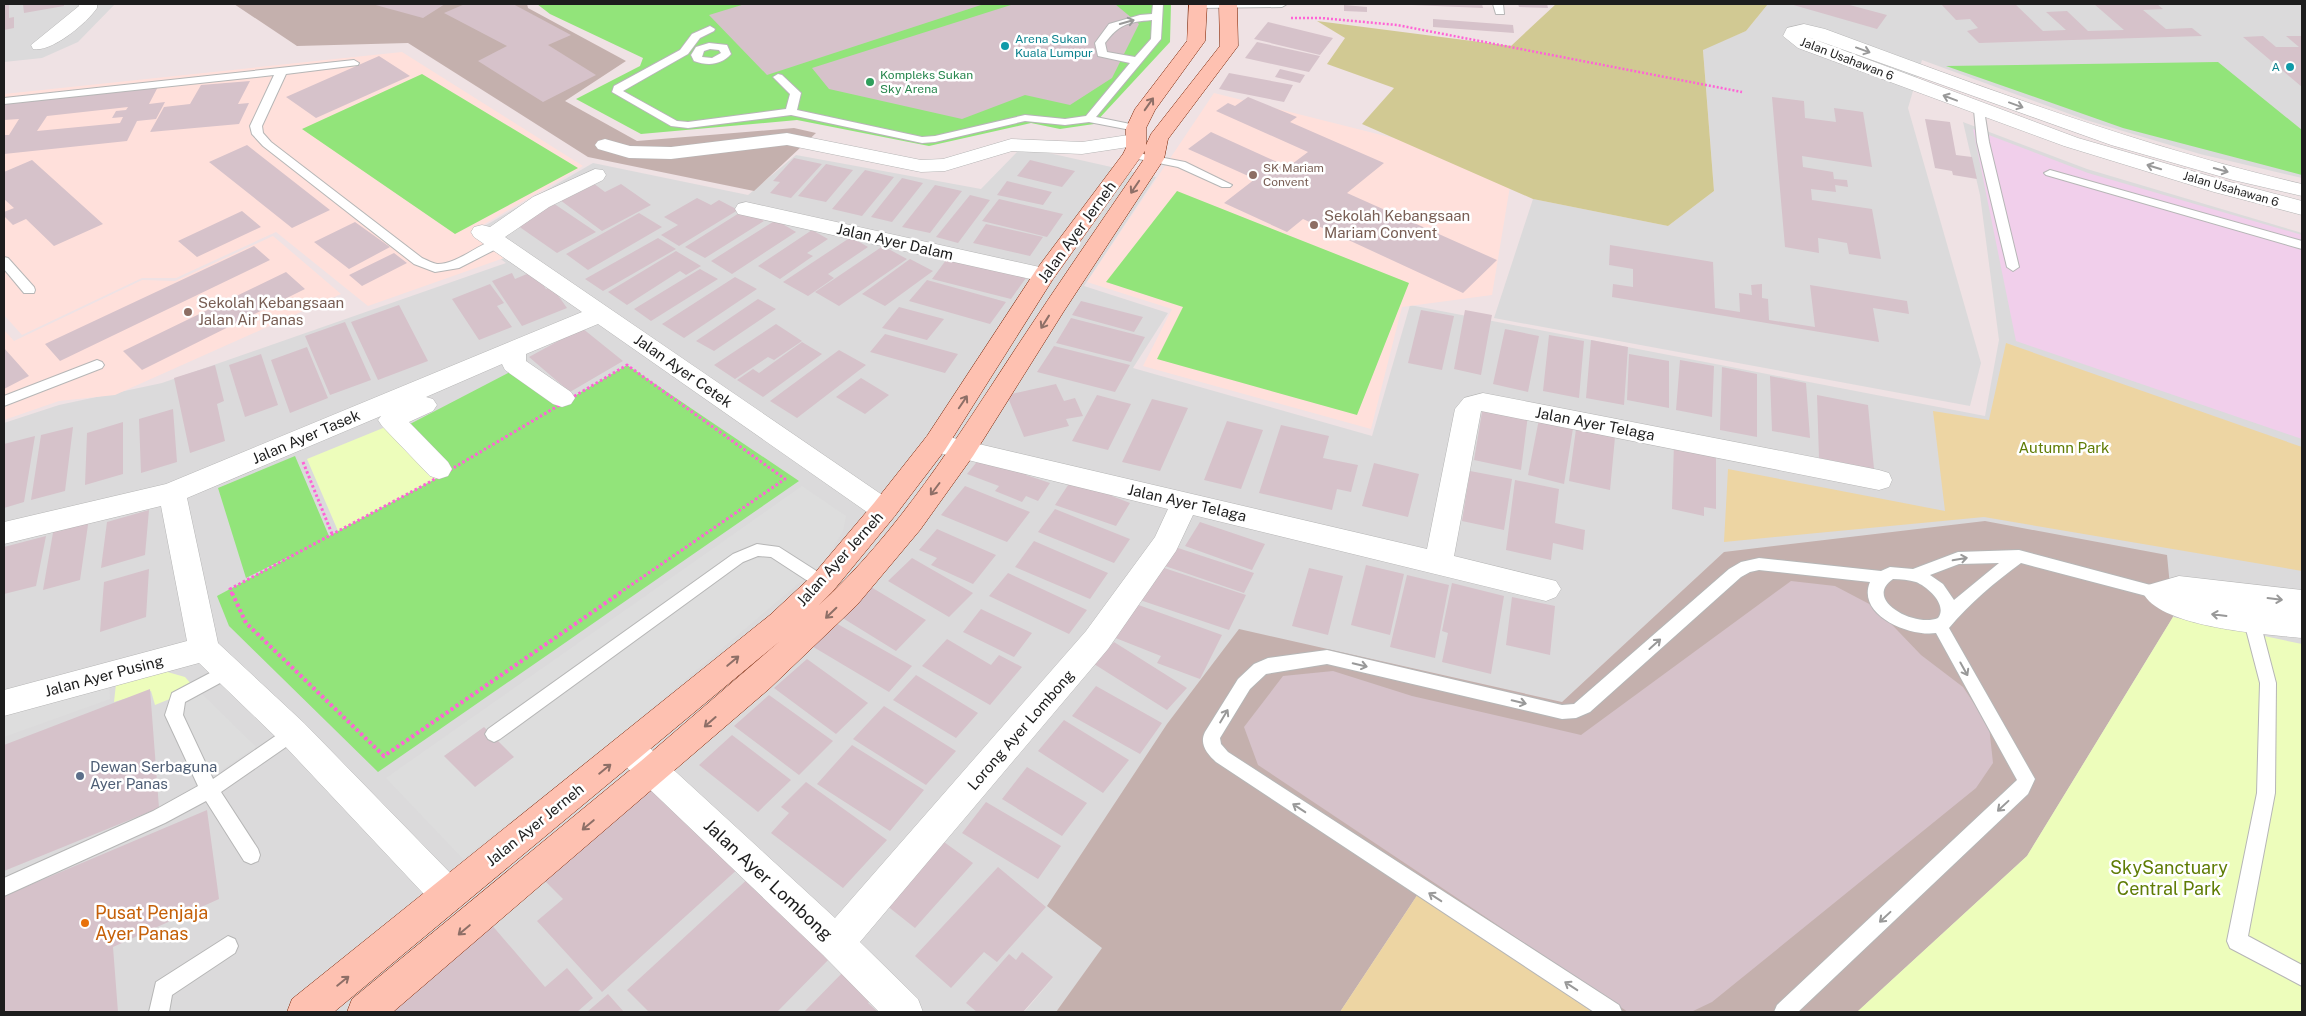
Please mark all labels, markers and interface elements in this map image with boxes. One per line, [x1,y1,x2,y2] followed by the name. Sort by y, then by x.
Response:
[1119,16,1135,26] one-way arrow
[1015,32,1093,60] place label: Arena Sukan Kuala Lumpur
[1798,35,1896,83] street label: Jalan Usahawan 6
[999,40,1011,52] marker: Arena Sukan Kuala Lumpur
[1855,46,1871,55] one-way arrow
[2271,60,2280,74] place label: A
[2284,61,2296,73] marker: A
[880,68,973,96] place label: Kompleks Sukan Sky Arena
[864,76,876,88] marker: Kompleks Sukan Sky Arena
[1943,93,1958,102] one-way arrow
[1144,97,1154,111] one-way arrow
[2008,101,2023,110] one-way arrow
[1263,161,1324,189] place label: SK Mariam Convent
[2147,161,2163,171] one-way arrow
[2213,166,2229,175] one-way arrow
[1247,169,1259,181] marker: SK Mariam Convent
[2181,169,2281,209] street label: Jalan Usahawan 6
[1034,178,1119,286] street label: Jalan Ayer Jerneh
[1130,180,1140,194] one-way arrow
[1324,207,1470,241] place label: Sekolah Kebangsaan Mariam Convent
[1308,219,1320,231] marker: Sekolah Kebangsaan Mariam Convent
[835,220,955,263] street label: Jalan Ayer Dalam
[198,294,344,328] place label: Sekolah Kebangsaan Jalan Air Panas
[182,306,194,318] marker: Sekolah Kebangsaan Jalan Air Panas
[1039,315,1049,329] one-way arrow
[631,330,736,411] street label: Jalan Ayer Cetek
[957,395,968,409] one-way arrow
[1534,404,1656,443] street label: Jalan Ayer Telaga
[249,406,362,467] street label: Jalan Ayer Tasek
[2018,439,2110,456] park label: Autumn Park
[1126,481,1248,524] street label: Jalan Ayer Telaga
[930,482,940,496] one-way arrow
[793,508,886,609] street label: Jalan Ayer Jerneh
[1951,554,1967,564] one-way arrow
[2267,594,2283,604] one-way arrow
[825,607,837,619] one-way arrow
[2212,610,2228,620] one-way arrow
[1649,638,1662,650] one-way arrow
[43,651,165,700] street label: Jalan Ayer Pusing
[726,655,739,667] one-way arrow
[1352,661,1368,670] one-way arrow
[1959,661,1969,675] one-way arrow
[964,666,1077,793] street label: Lorong Ayer Lombong
[1510,698,1526,707] one-way arrow
[1220,709,1230,723] one-way arrow
[704,716,717,727] one-way arrow
[90,758,217,792] place label: Dewan Serbaguna Ayer Panas
[598,763,611,774] one-way arrow
[74,770,86,782] marker: Dewan Serbaguna Ayer Panas
[482,780,587,869] street label: Jalan Ayer Jerneh
[1996,800,2009,812] one-way arrow
[1293,803,1307,813] one-way arrow
[700,815,837,945] street label: Jalan Ayer Lombong
[582,820,595,831] one-way arrow
[2110,857,2228,899] park label: SkySanctuary Central Park
[1429,892,1443,902] one-way arrow
[95,902,208,944] place label: Pusat Penjaja Ayer Panas
[1878,911,1891,923] one-way arrow
[79,917,91,929] marker: Pusat Penjaja Ayer Panas
[457,924,470,935] one-way arrow
[336,976,349,987] one-way arrow
[1565,980,1579,990] one-way arrow

